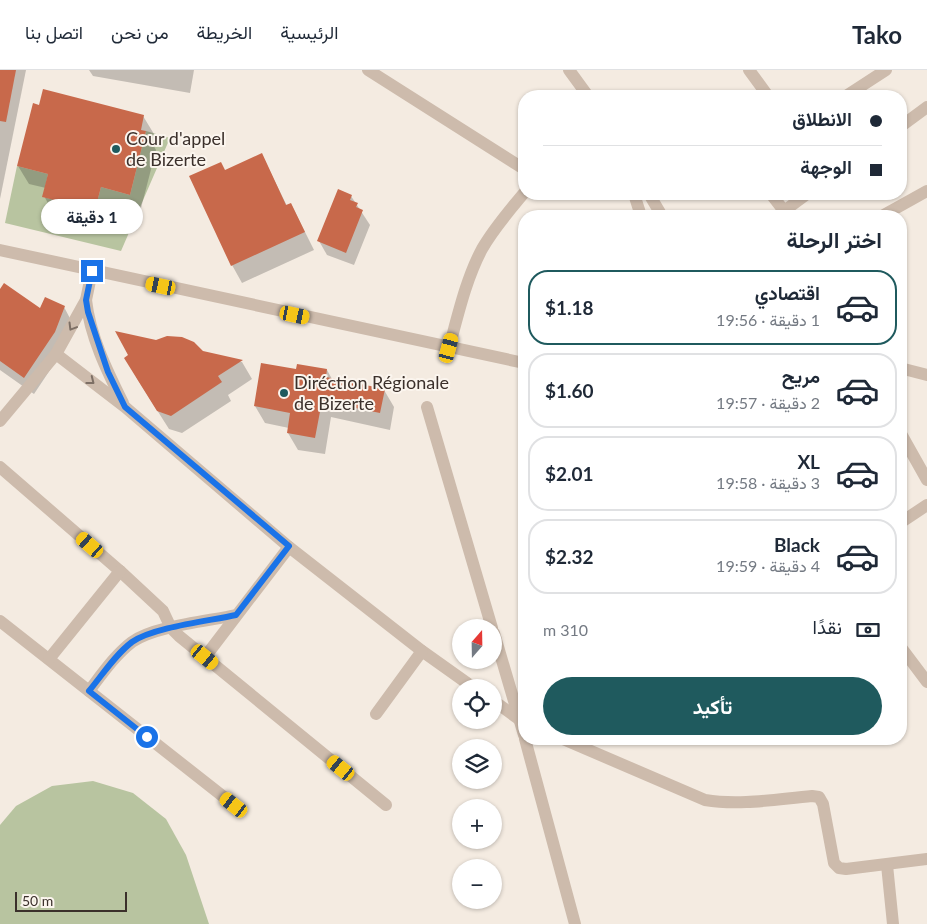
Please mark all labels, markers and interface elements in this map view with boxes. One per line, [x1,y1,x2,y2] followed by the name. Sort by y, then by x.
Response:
[852,20,902,49] text: Tako
[25,21,83,43] text: اتصل بنا
[111,21,169,43] text: من نحن
[197,21,252,43] text: الخريطة
[280,21,338,43] text: الرئيسية
[792,107,852,130] text: الانطلاق
[126,127,225,170] place label: Cour d'appel de Bizerte
[110,143,122,155] marker: Cour d'appel de Bizerte
[800,155,852,178] text: الوجهة
[41,198,143,234] callout: 1 دقيقة
[67,207,117,226] text: 1 دقيقة
[786,226,882,253] text: اختر الرحلة
[81,260,103,282] route end
[144,276,177,296] car
[755,281,820,304] text: اقتصادي
[835,285,880,330] icon: car
[545,296,594,319] text: $1.18
[278,305,311,325] car
[716,310,820,329] text: 1 دقيقة · 19:56
[68,322,78,331] one-way arrow
[437,332,460,364] car
[782,364,820,387] text: مريح
[835,368,880,413] icon: car
[294,371,449,414] place label: Diréction Régionale de Bizerte
[85,375,94,383] one-way arrow
[545,379,594,402] text: $1.60
[278,387,290,399] marker: Diréction Régionale de Bizerte
[716,393,820,412] text: 2 دقيقة · 19:57
[797,450,820,473] text: XL
[835,451,880,496] icon: car
[545,462,594,485] text: $2.01
[716,473,820,492] text: 3 دقيقة · 19:58
[73,529,106,561] car
[774,533,820,556] text: Black
[835,534,880,579] icon: car
[545,545,594,568] text: $2.32
[716,556,820,575] text: 4 دقيقة · 19:59
[813,615,842,638] text: نقدًا
[854,616,882,644] icon: cash
[452,619,502,669] north arrow
[452,619,502,909] map controls
[543,620,588,639] text: 310 m
[188,642,221,672] car
[543,677,882,735] button: تأكيد
[452,679,502,729] button: locate
[136,726,158,748] route start
[452,739,502,789] button: layers
[324,753,357,783] car
[217,790,250,820] car
[452,799,502,849] button: +
[452,859,502,909] button: −
[15,889,128,912] scale bar
[22,892,53,909] text: 50 m

